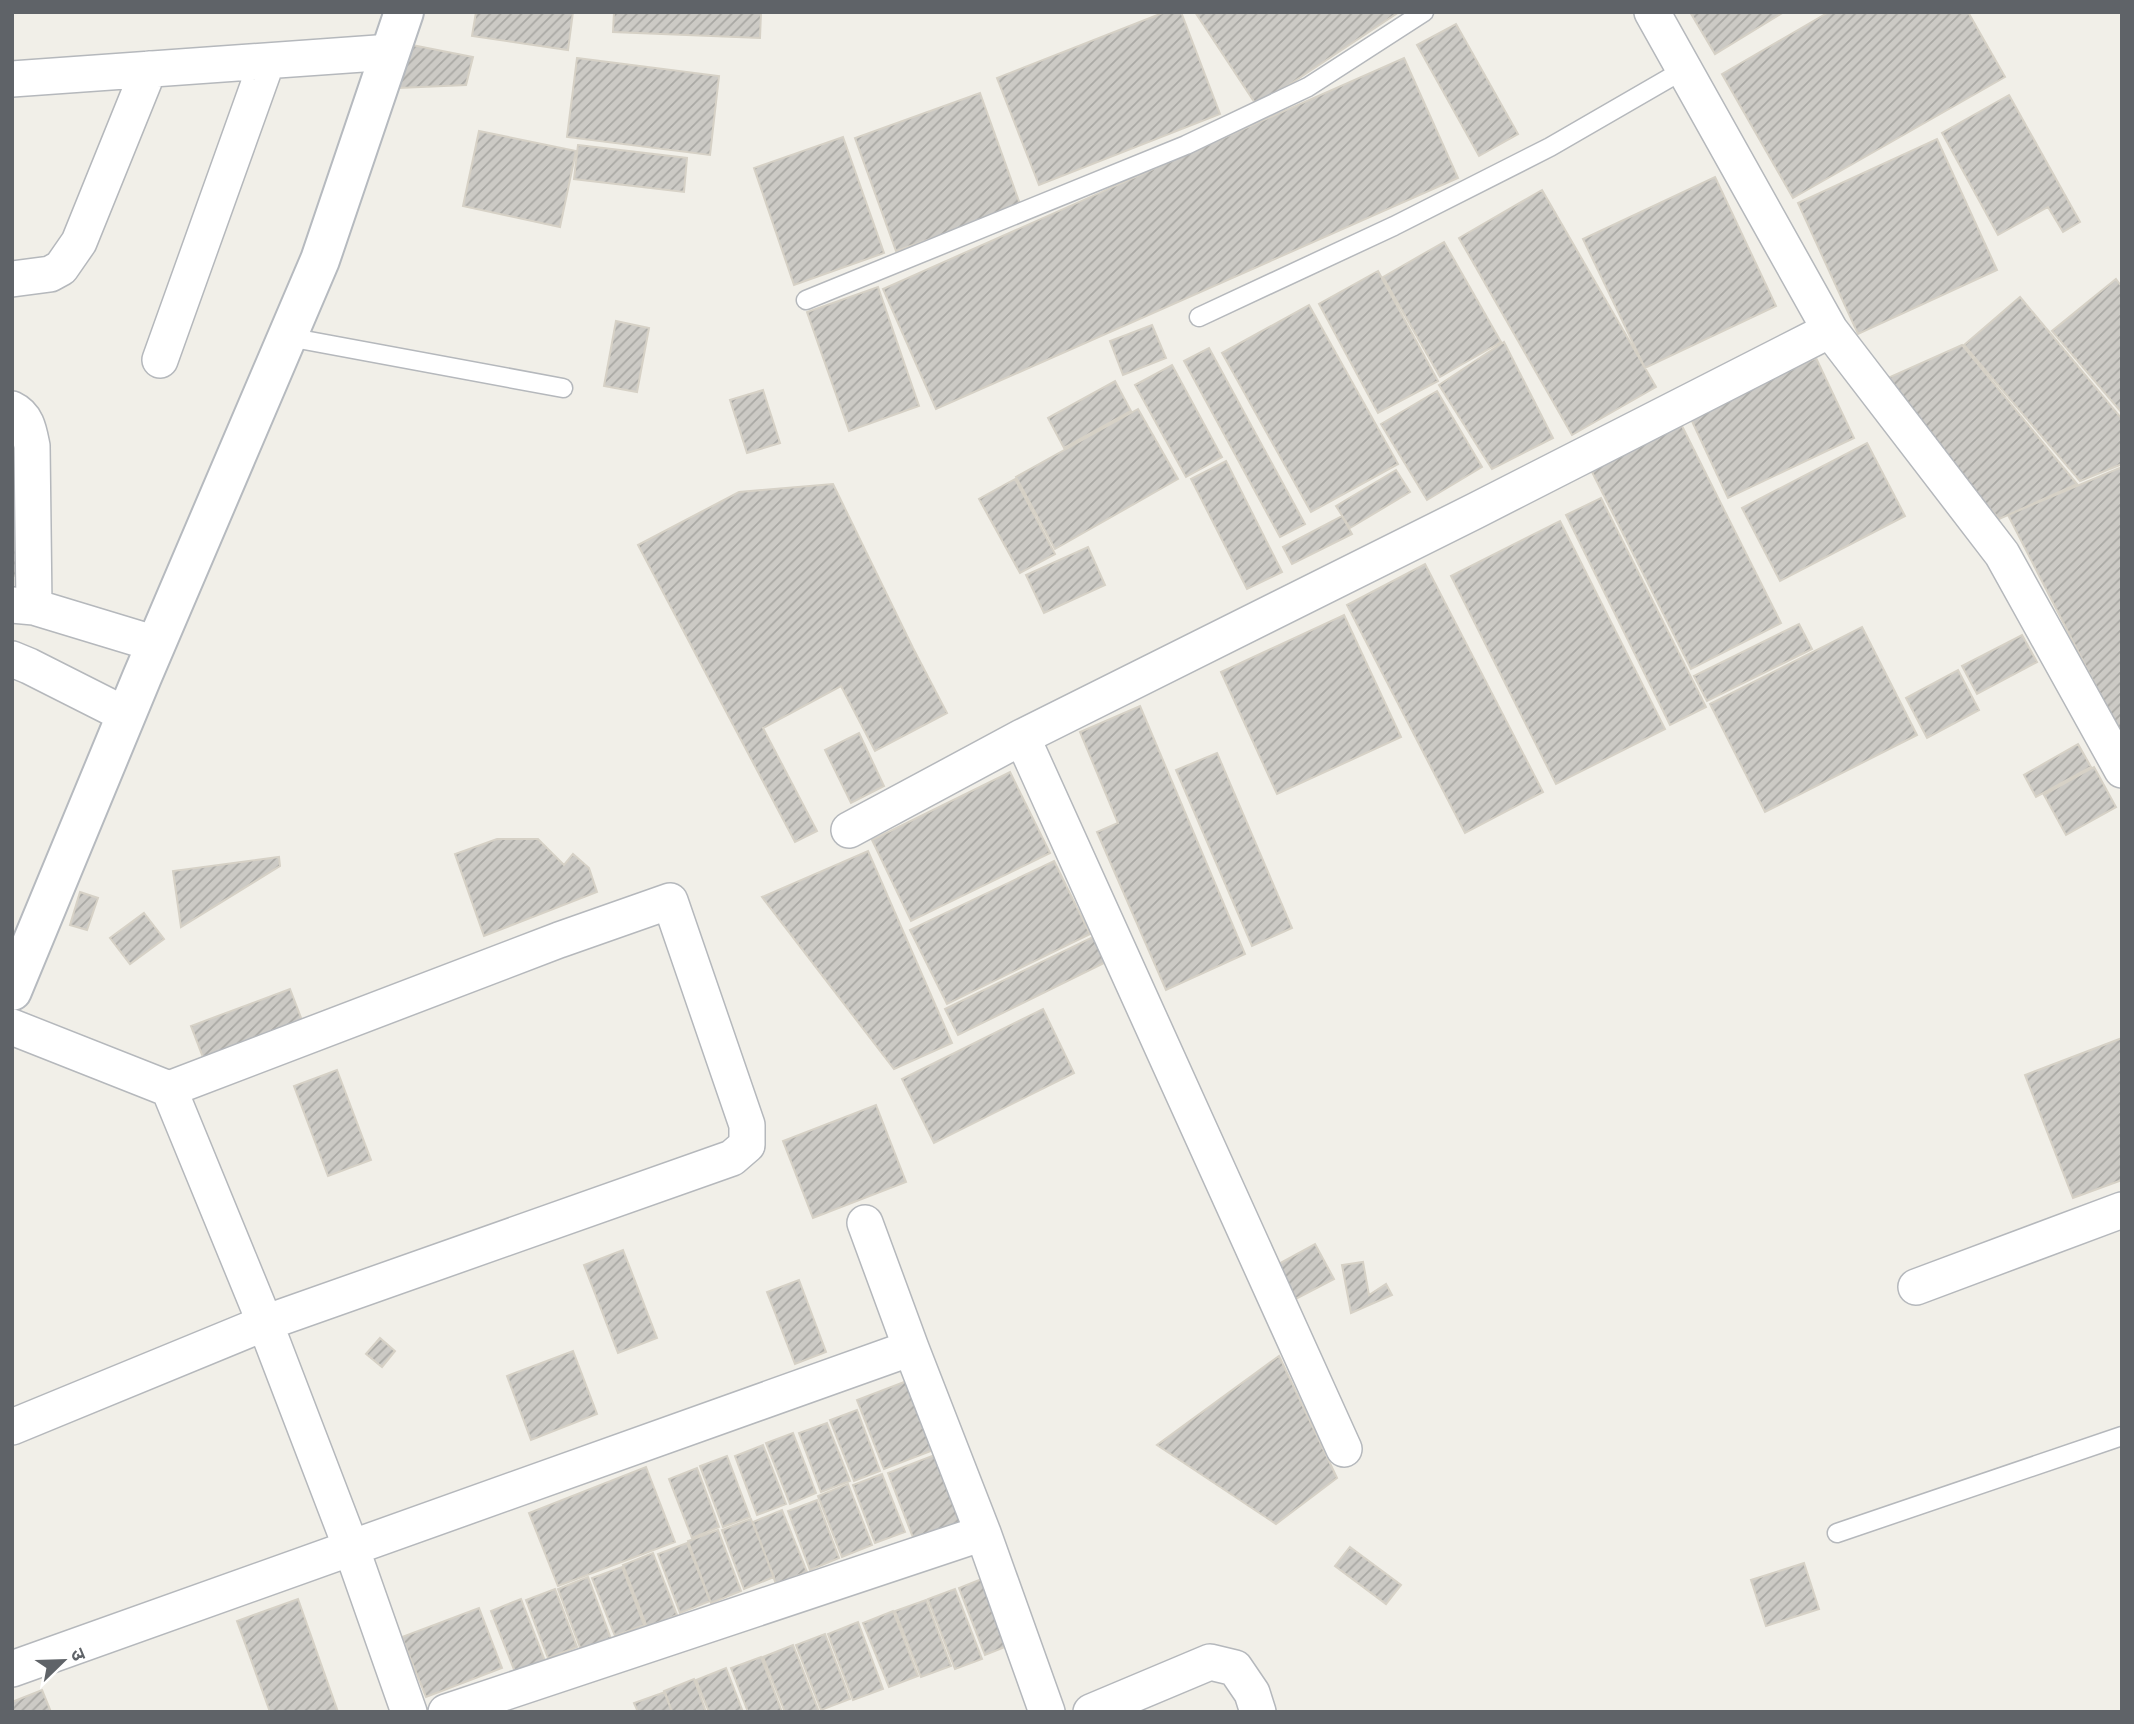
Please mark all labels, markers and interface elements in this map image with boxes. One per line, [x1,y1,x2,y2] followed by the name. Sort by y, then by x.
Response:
[28,1626,98,1696] north arrow
[65,1645,92,1665] text: उ

